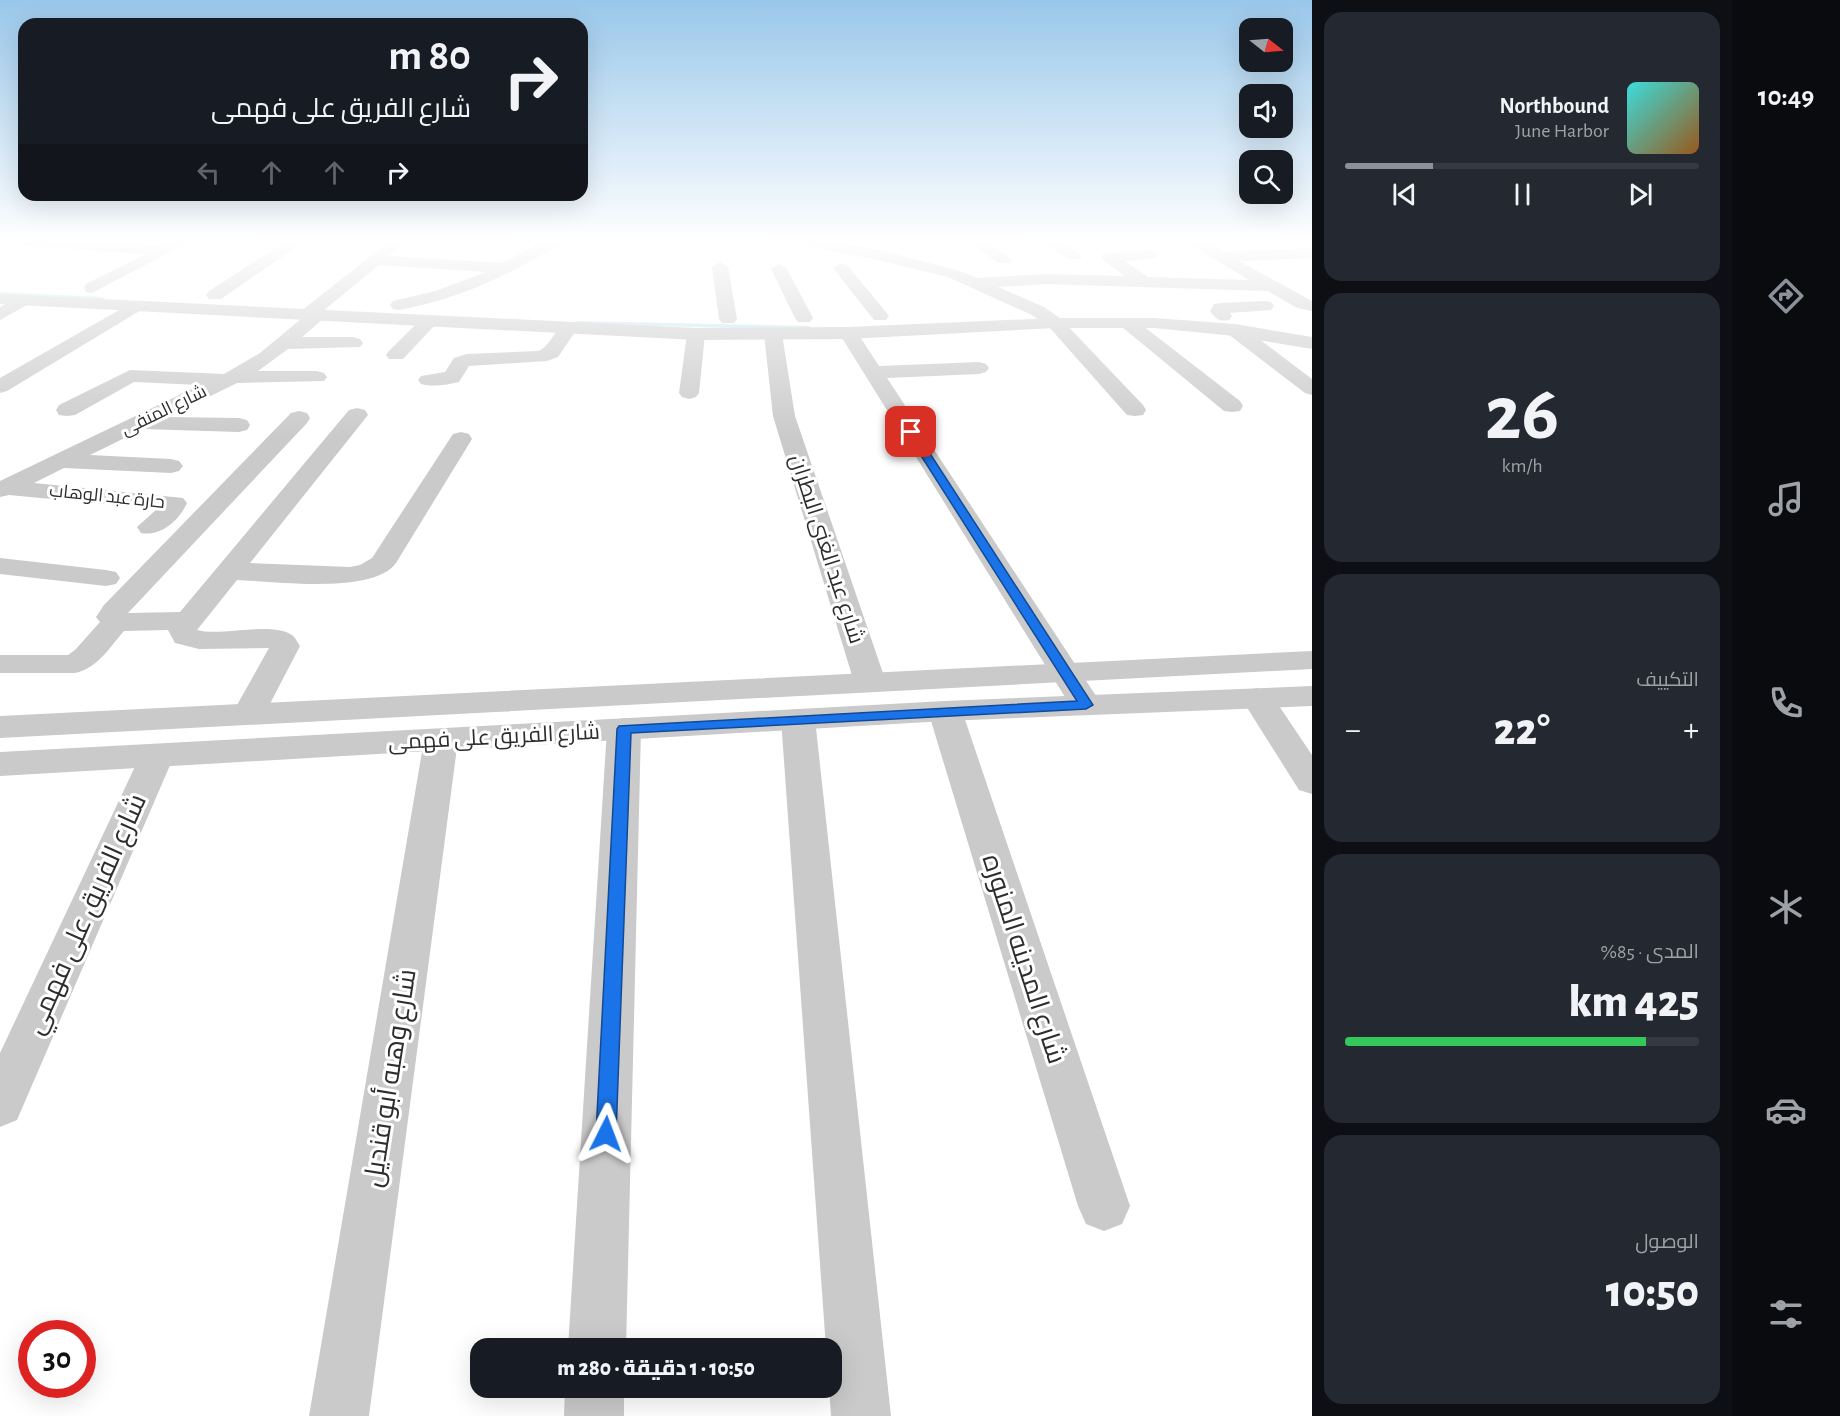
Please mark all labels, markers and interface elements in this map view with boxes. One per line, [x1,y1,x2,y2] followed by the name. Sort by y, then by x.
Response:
[1239,18,1293,72] north arrow
[1239,18,1293,204] map controls
[388,35,471,77] text: 80 m
[492,42,570,120] icon: right
[1758,83,1814,110] text: 10:49
[1239,84,1293,138] button: sound
[211,95,471,122] text: شارع الفريق على فهمى
[1500,95,1609,117] text: Northbound
[1515,121,1609,141] text: June Harbor
[1239,150,1293,204] button: search
[192,156,225,189] icon: left
[255,156,288,189] icon: ahead
[318,156,351,189] icon: ahead
[381,156,414,189] icon: right
[1388,178,1421,211] icon: previous
[1506,178,1539,211] icon: pause
[1624,178,1657,211] icon: next
[1765,275,1807,317] icon: directions
[1485,376,1559,454] text: 26
[118,382,210,441] street label: شارع المنفى
[885,406,936,457] pin
[894,415,927,448] icon: arrive
[783,452,868,647] street label: شارع عبد الغنى البطران
[1501,456,1543,476] text: km/h
[1765,478,1807,520] icon: music
[48,482,166,513] street label: حارة عبد الوهاب
[1636,670,1699,690] text: التكييف
[1765,682,1807,724] icon: phone
[1494,708,1550,753] text: 22°
[1345,714,1361,747] text: −
[1683,714,1699,747] text: +
[388,720,600,757] street label: شارع الفريق على فهمى
[21,790,158,1041] street label: شارع الفريق على فهمي
[974,851,1071,1068] street label: شارع المدينه المنوره
[1765,886,1807,928] icon: climate
[1600,942,1699,962] text: المدى · 85%
[354,966,425,1190] street label: شارع وهبه أبو قنديل
[1569,980,1699,1025] text: 425 km
[1765,1089,1807,1131] icon: car
[574,1102,638,1166] position arrow
[1635,1232,1699,1252] text: الوصول
[1606,1270,1699,1315] text: 10:50
[1765,1293,1807,1335] icon: filters
[18,1320,96,1398] speed limit sign: 30
[557,1357,755,1379] text: 10:50 · 1 دقيقة · 280 m

